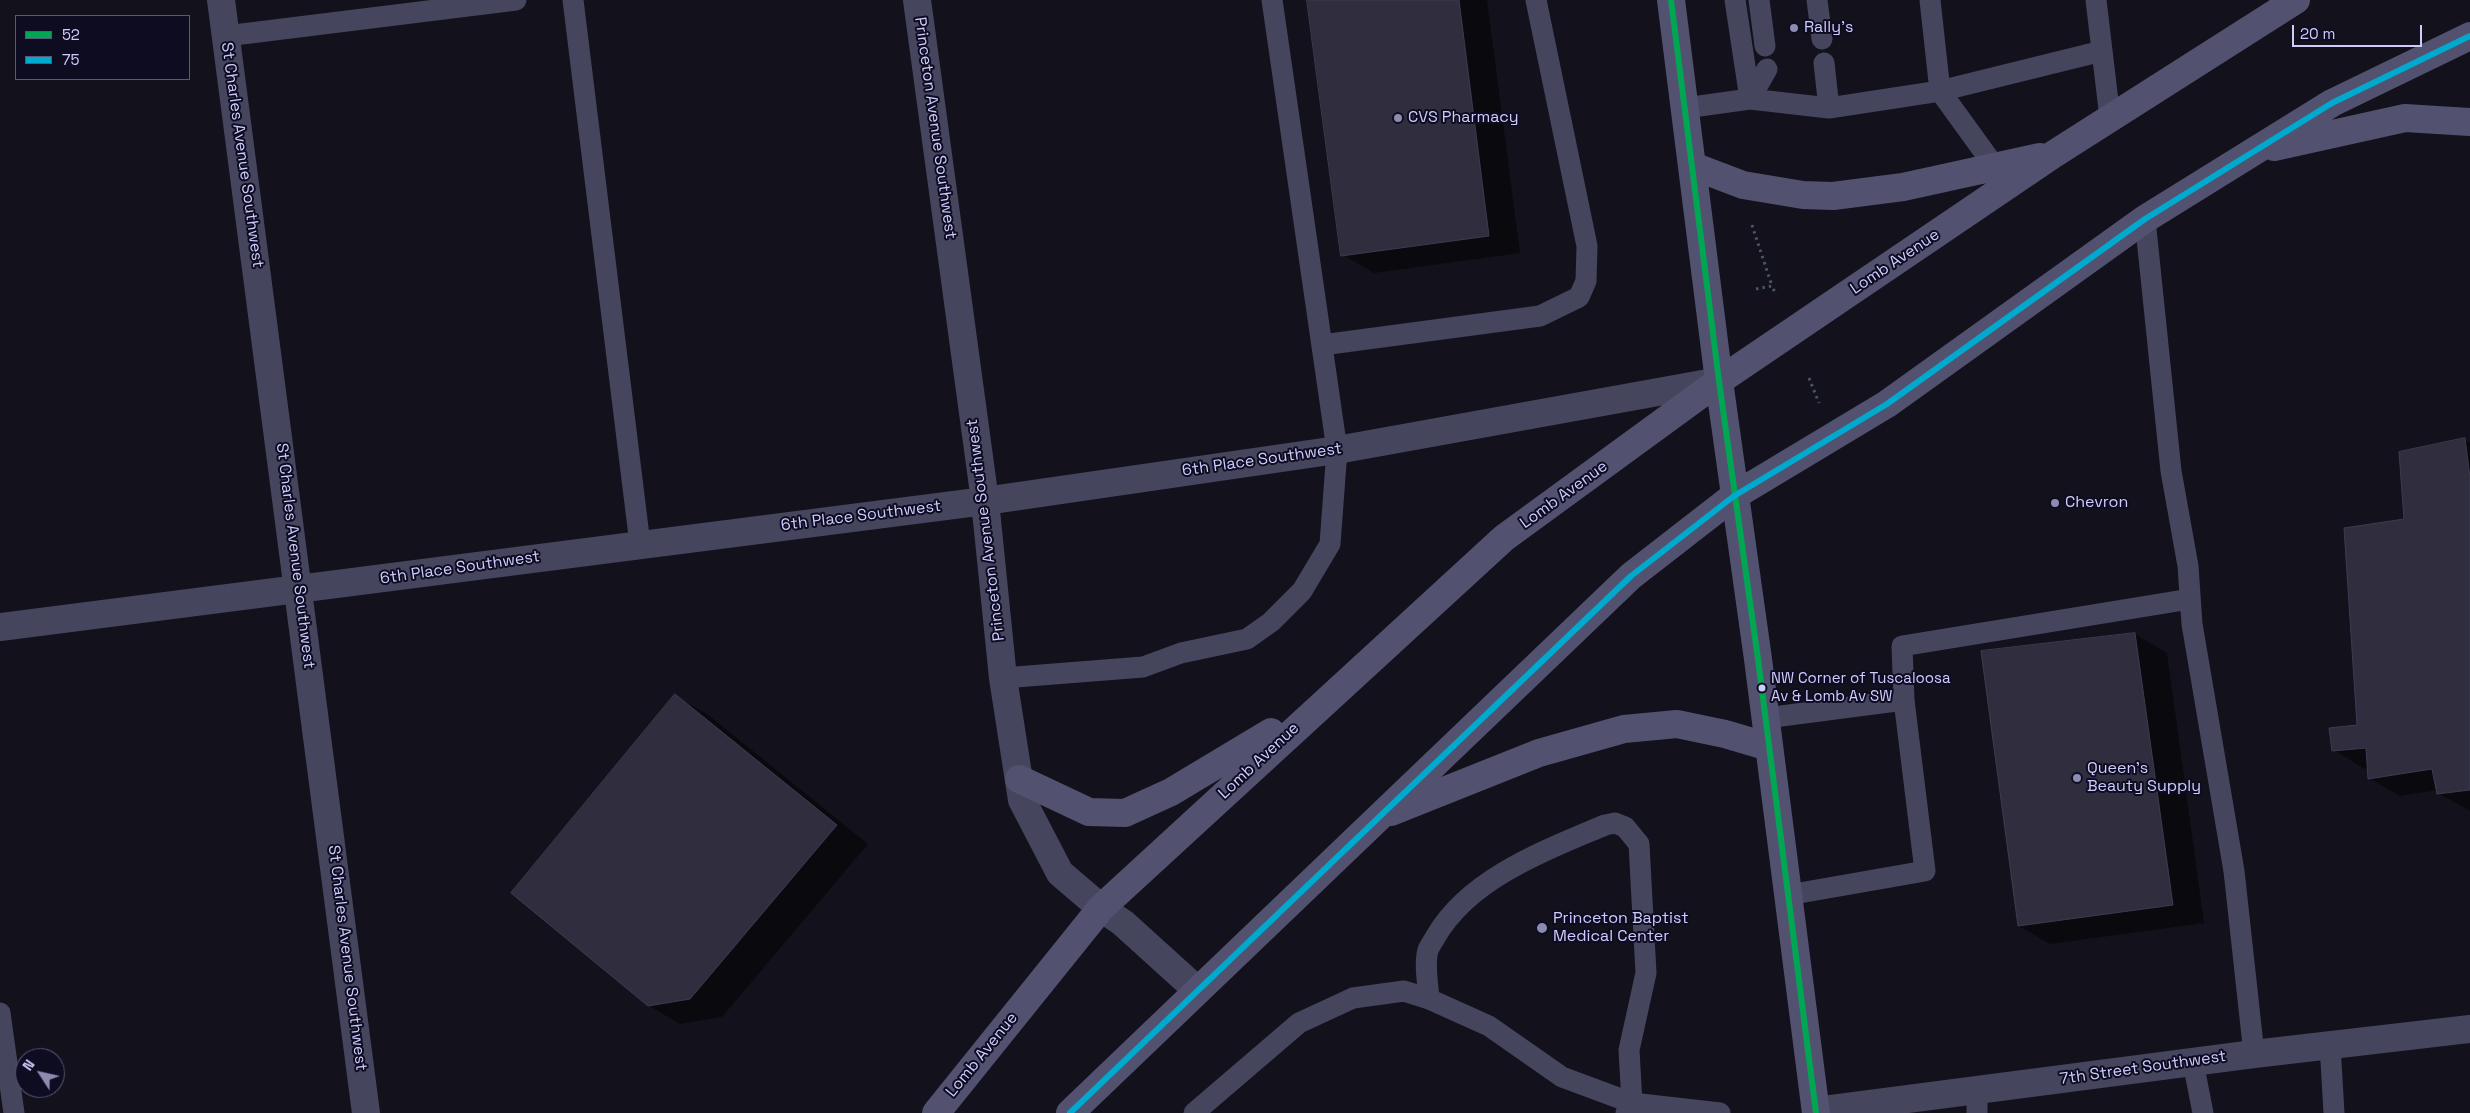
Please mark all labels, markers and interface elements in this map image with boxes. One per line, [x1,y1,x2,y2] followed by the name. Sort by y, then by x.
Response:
[15,15,190,80] legend
[2295,15,2425,47] scale bar
[910,16,960,240] street label: Princeton Avenue Southwest
[1804,18,1853,38] place label: Rally's
[1788,22,1800,34] marker: Rally's
[2300,24,2335,43] text: 20 m
[62,25,80,44] text: 52
[217,41,267,269] street label: St Charles Avenue Southwest
[62,50,79,69] text: 75
[1408,108,1519,128] place label: CVS Pharmacy
[1392,112,1404,124] marker: CVS Pharmacy
[1847,225,1943,299] street label: Lomb Avenue
[963,418,1009,642] street label: Princeton Avenue Southwest
[1181,439,1343,481] street label: 6th Place Southwest
[272,442,318,670] street label: St Charles Avenue Southwest
[1517,457,1611,533] street label: Lomb Avenue
[2065,493,2128,513] place label: Chevron
[780,497,942,535] street label: 6th Place Southwest
[2049,497,2061,509] marker: Chevron
[379,547,541,589] street label: 6th Place Southwest
[1771,670,1951,705] place label: NW Corner of Tuscaloosa Av & Lomb Av SW
[1757,683,1767,693] marker: NW Corner of Tuscaloosa Av & Lomb Av SW
[1215,719,1303,803] street label: Lomb Avenue
[2087,759,2201,797] place label: Queen's Beauty Supply
[2071,772,2083,784] marker: Queen's Beauty Supply
[324,844,370,1072] street label: St Charles Avenue Southwest
[1553,909,1689,947] place label: Princeton Baptist Medical Center
[1535,921,1549,935] marker: Princeton Baptist Medical Center
[942,1009,1022,1101] street label: Lomb Avenue
[2059,1047,2227,1089] street label: 7th Street Southwest
[15,1048,65,1098] north arrow
[18,1056,39,1074] text: N

